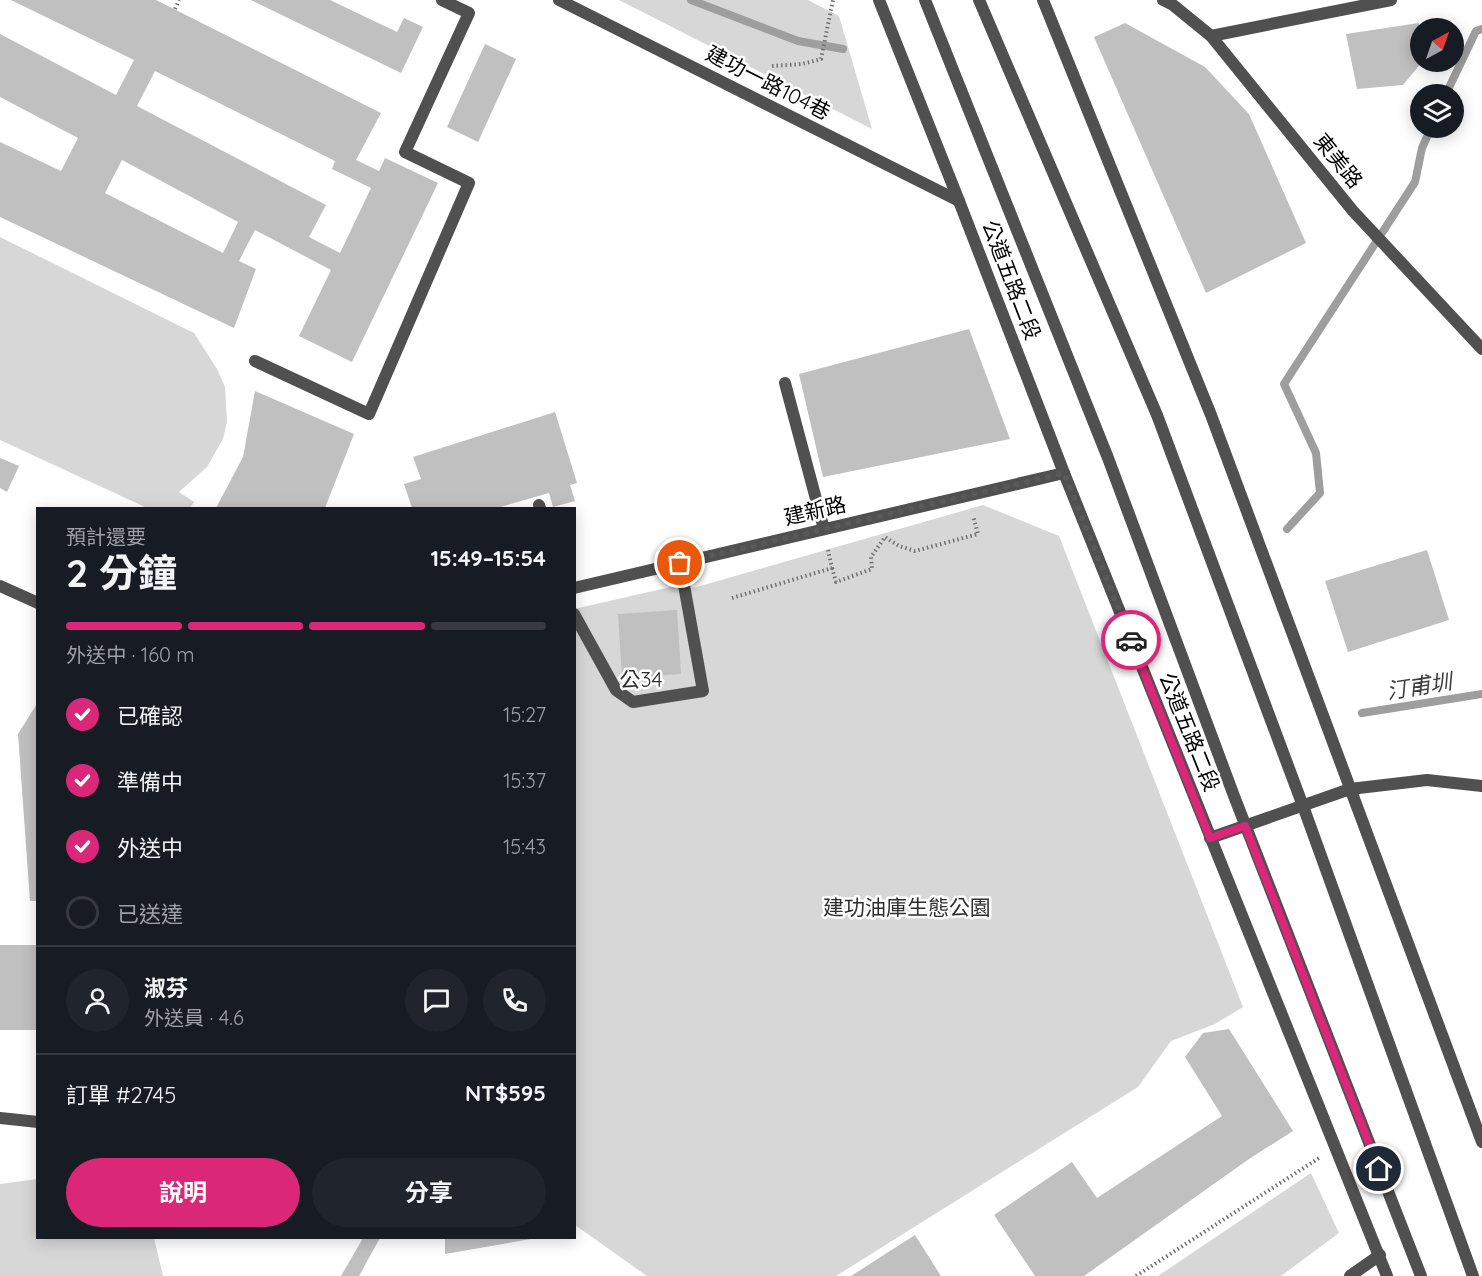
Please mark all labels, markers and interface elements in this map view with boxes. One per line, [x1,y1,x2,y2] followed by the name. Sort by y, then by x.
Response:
[1410,18,1464,72] north arrow
[1410,18,1464,138] map controls
[702,40,835,125] street label: 建功一路104巷
[1410,84,1464,138] button: layers
[1309,128,1369,193] street label: 東美路
[977,216,1047,343] street label: 公道五路二段
[781,490,848,530] street label: 建新路
[66,524,146,549] text: 預計還要
[654,537,705,588] pin
[430,544,546,572] text: 15:49–15:54
[663,546,696,579] icon: bag
[66,548,177,597] text: 2 分鐘
[1101,610,1161,670] courier
[1115,624,1148,657] icon: car
[66,642,195,667] text: 外送中 · 160 m
[619,666,663,692] park label: 公34
[1384,667,1457,705] water label: 汀甫圳
[1154,668,1226,795] street label: 公道五路二段
[66,698,99,731] icon: check
[117,702,183,730] text: 已確認
[503,702,546,727] text: 15:27
[66,764,99,797] icon: check
[117,768,183,796] text: 準備中
[503,768,546,793] text: 15:37
[66,830,99,863] icon: check
[117,834,183,862] text: 外送中
[503,834,546,859] text: 15:43
[823,894,991,920] park label: 建功油庫生態公園
[117,900,183,928] text: 已送達
[66,969,129,1032] button: person
[405,969,468,1032] button: chat
[483,969,546,1032] button: phone
[144,974,188,1002] text: 淑芬
[144,1005,244,1030] text: 外送員 · 4.6
[465,1079,546,1107] text: NT$595
[66,1081,176,1109] text: 訂單 #2745
[1353,1143,1404,1194] pin
[1362,1152,1395,1185] icon: home
[66,1158,300,1227] button: 說明
[312,1158,546,1227] button: 分享

